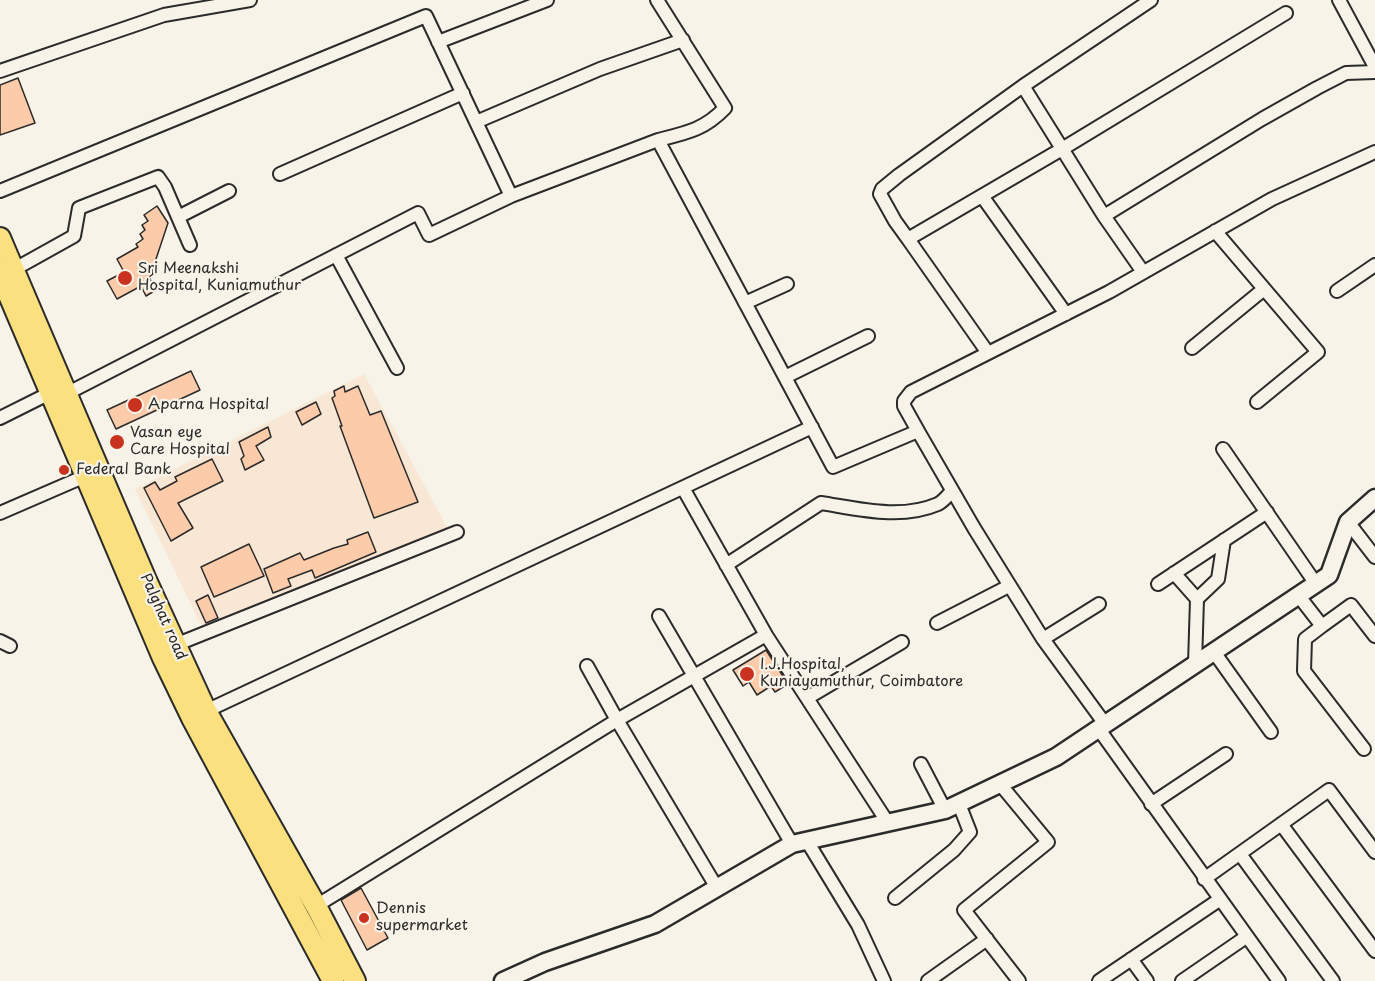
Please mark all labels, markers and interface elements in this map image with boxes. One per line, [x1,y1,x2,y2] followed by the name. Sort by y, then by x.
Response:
[138,260,301,295] place label: Sri Meenakshi Hospital, Kuniamuthur
[116,269,134,287] marker: Sri Meenakshi Hospital, Kuniamuthur
[126,396,144,414] marker: Aparna Hospital
[148,396,269,414] place label: Aparna Hospital
[130,424,230,459] place label: Vasan eye Care Hospital
[108,433,126,451] marker: Vasan eye Care Hospital
[76,461,171,479] place label: Federal Bank
[57,463,71,477] marker: Federal Bank
[136,571,190,663] street label: Palghat road
[760,656,963,691] place label: I.J.Hospital, Kuniayamuthur, Coimbatore
[738,665,756,683] marker: I.J.Hospital, Kuniayamuthur, Coimbatore
[376,900,468,935] place label: Dennis supermarket
[357,911,371,925] marker: Dennis supermarket

